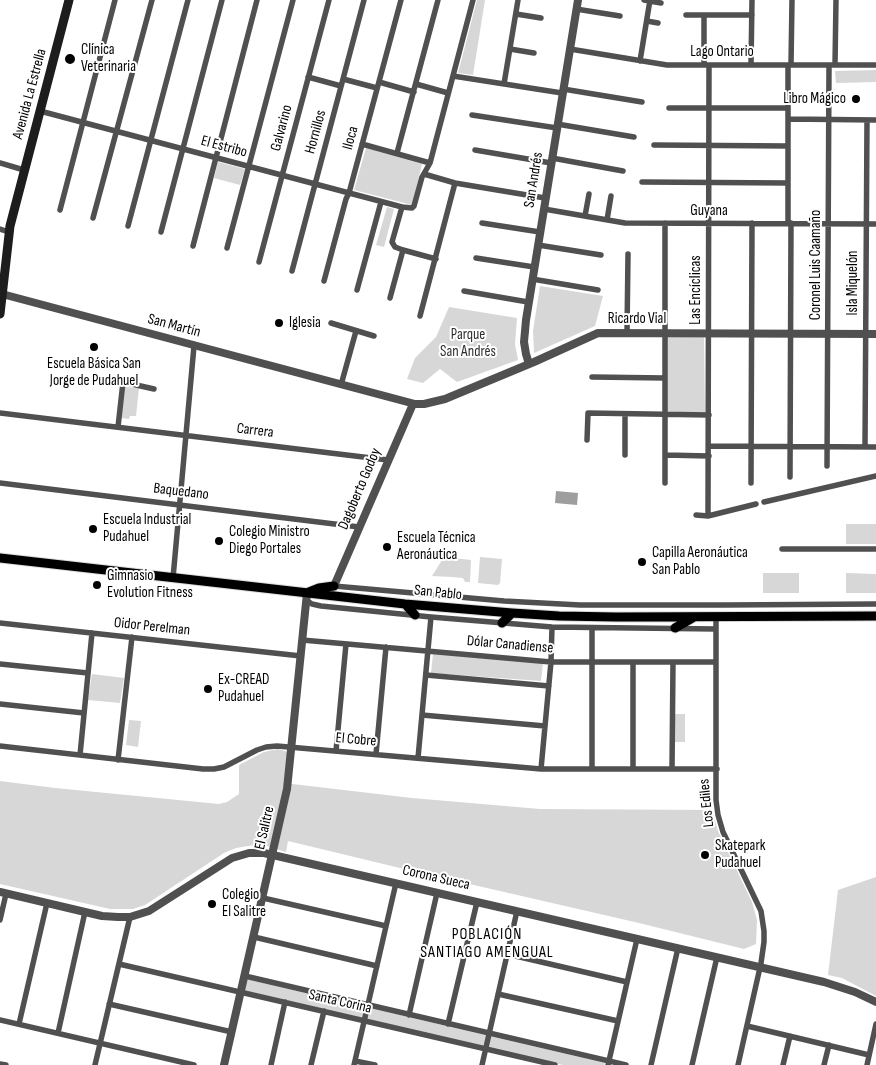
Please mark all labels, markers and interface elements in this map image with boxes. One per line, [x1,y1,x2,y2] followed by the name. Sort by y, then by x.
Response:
[81,41,136,76] place label: Clínica Veterinaria
[690,43,754,61] street label: Lago Ontario
[9,47,51,141] street label: Avenida La Estrella
[63,52,77,66] marker: Clínica Veterinaria
[783,90,846,108] place label: Libro Mágico
[850,93,862,105] marker: Libro Mágico
[267,103,297,153] street label: Galvarino
[302,108,330,156] street label: Hornillos
[339,124,363,152] street label: Iloca
[199,132,249,162] street label: El Estribo
[521,151,547,209] street label: San Andrés
[690,202,728,220] street label: Guyana
[807,210,825,320] street label: Coronel Luis Caamaño
[844,250,862,316] street label: Isla Miquelón
[687,255,705,325] street label: Las Encíclicas
[146,310,202,342] street label: San Martín
[608,310,666,328] street label: Ricardo Vial
[289,314,321,332] place label: Iglesia
[273,317,285,329] marker: Iglesia
[440,326,496,361] park label: Parque San Andrés
[88,341,100,353] marker: Escuela Básica San Jorge de Pudahuel
[47,355,141,390] place label: Escuela Básica San Jorge de Pudahuel
[236,420,274,442] street label: Carrera
[335,445,385,533] street label: Dagoberto Godoy
[152,480,210,504] street label: Baquedano
[103,511,191,546] place label: Escuela Industrial Pudahuel
[87,523,99,535] marker: Escuela Industrial Pudahuel
[229,523,310,558] place label: Colegio Ministro Diego Portales
[397,529,476,564] place label: Escuela Técnica Aeronáutica
[213,535,225,547] marker: Colegio Ministro Diego Portales
[381,541,393,553] marker: Escuela Técnica Aeronáutica
[652,544,748,579] place label: Capilla Aeronáutica San Pablo
[636,556,648,568] marker: Capilla Aeronáutica San Pablo
[107,567,193,602] place label: Gimnasio Evolution Fitness
[91,579,103,591] marker: Gimnasio Evolution Fitness
[413,582,463,604] street label: San Pablo
[113,614,191,640] street label: Oidor Perelman
[466,632,554,658] street label: Dólar Canadiense
[218,671,269,706] place label: Ex-CREAD Pudahuel
[202,683,214,695] marker: Ex-CREAD Pudahuel
[335,729,377,751] street label: El Cobre
[696,778,718,828] street label: Los Ediles
[251,804,279,852] street label: El Salitre
[715,837,765,872] place label: Skatepark Pudahuel
[699,849,711,861] marker: Skatepark Pudahuel
[401,862,471,894] street label: Corona Sueca
[222,886,266,921] place label: Colegio El Salitre
[206,898,218,910] marker: Colegio El Salitre
[418,925,556,963] district label: POBLACIÓN SANTIAGO AMENGUAL
[307,986,373,1018] street label: Santa Corina

